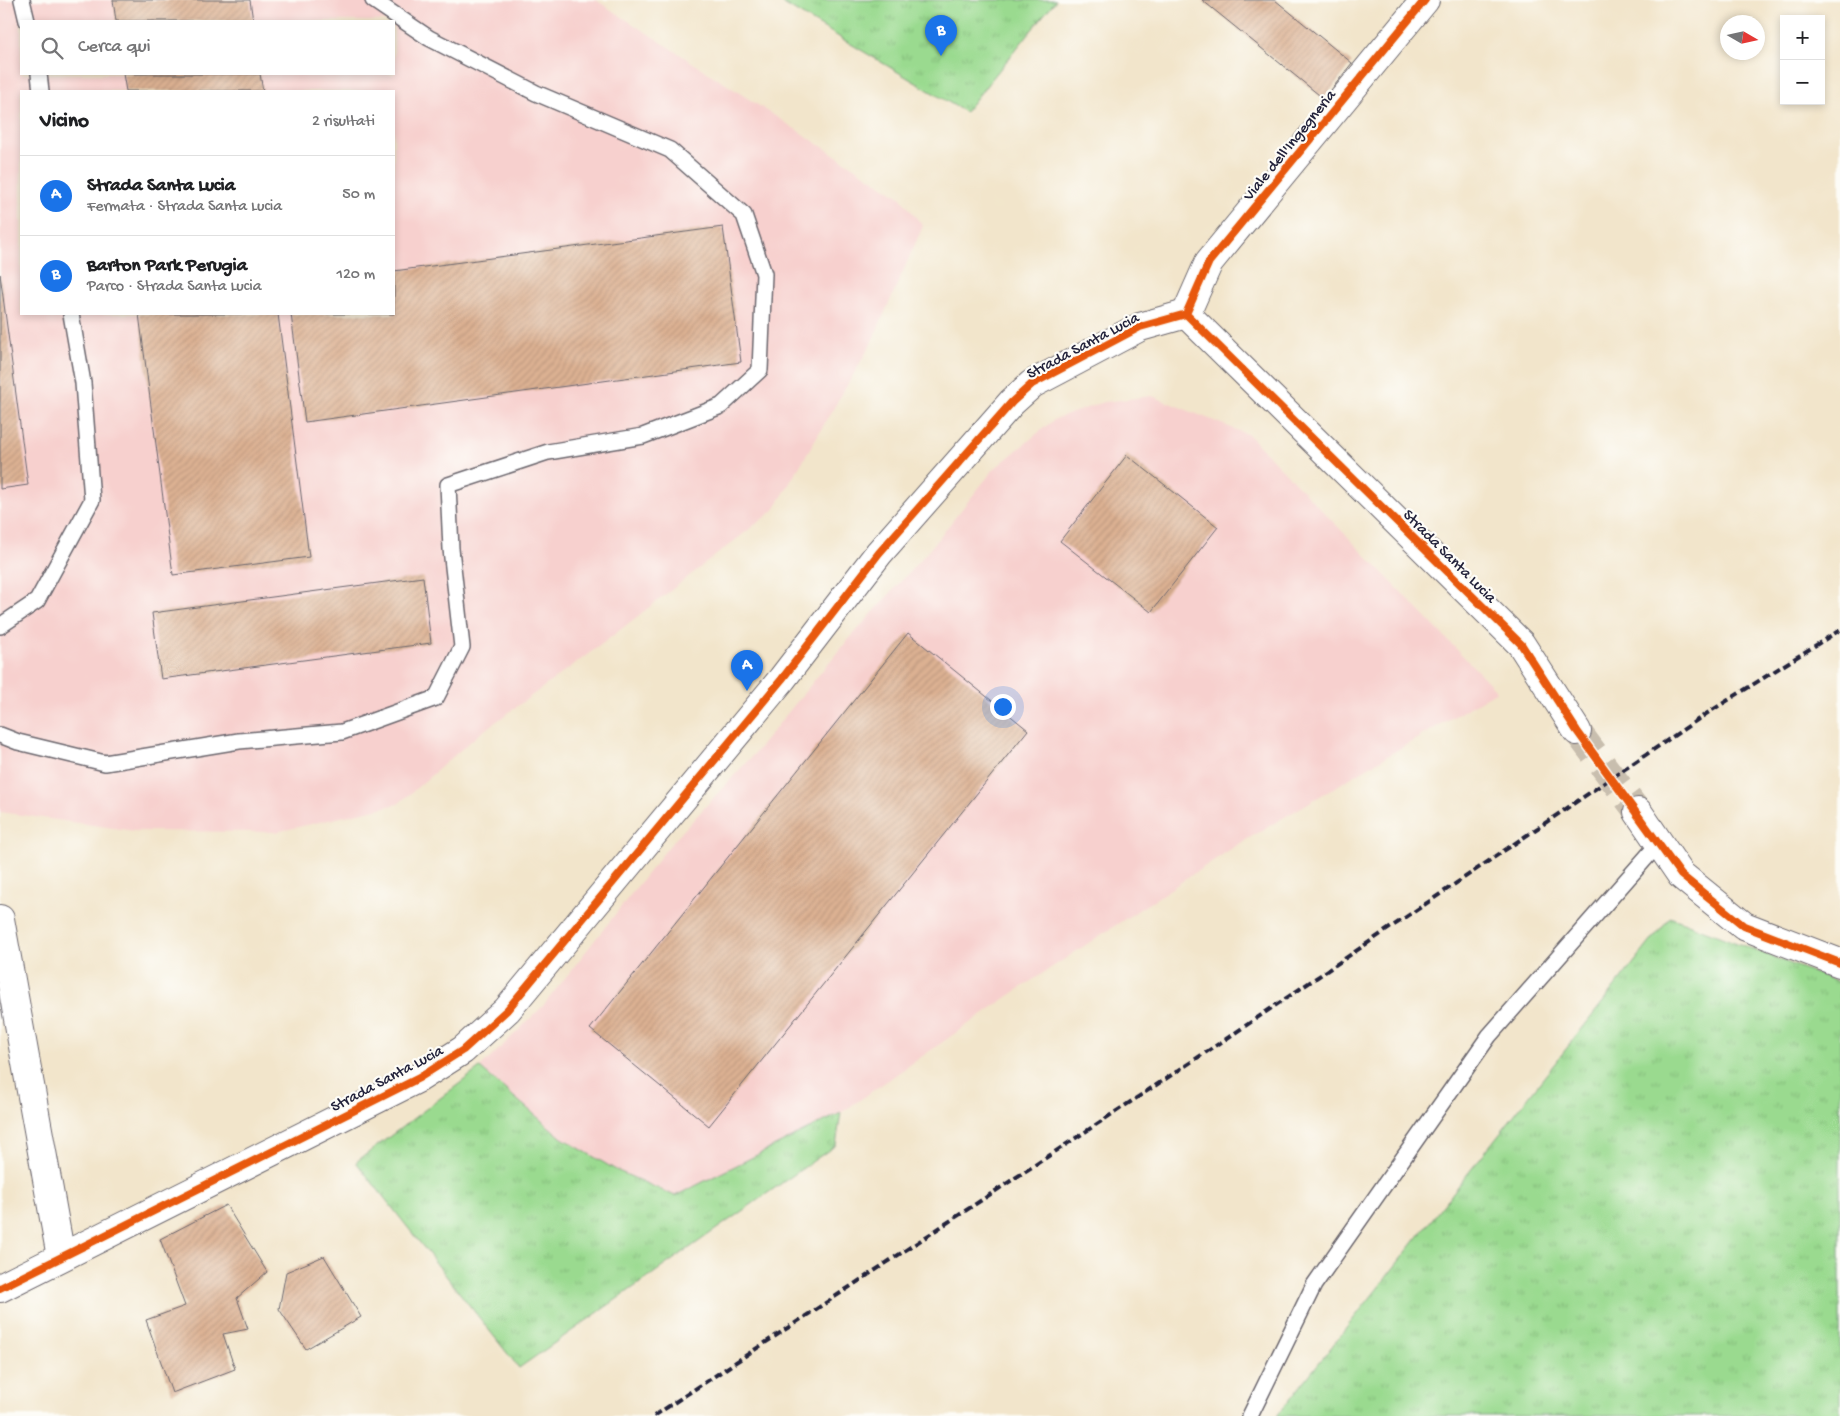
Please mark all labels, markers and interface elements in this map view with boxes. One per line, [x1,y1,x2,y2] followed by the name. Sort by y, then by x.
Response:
[925,15,957,56] pin: B
[1720,15,1765,60] north arrow
[1780,15,1825,105] map controls
[1780,15,1825,60] button: +
[20,20,395,75] search box
[38,34,66,62] icon: search
[78,36,151,59] text: Cerca qui
[1780,60,1825,105] button: −
[1239,86,1342,206] street label: Viale dell'Ingegneria
[40,110,89,135] text: Vicino
[312,113,375,132] text: 2 risultati
[87,175,235,198] text: Strada Santa Lucia
[51,186,61,205] text: A
[342,186,375,205] text: 50 m
[87,198,282,217] text: Fermata · Strada Santa Lucia
[87,255,247,278] text: Barton Park Perugia
[52,266,60,285] text: B
[336,266,375,285] text: 120 m
[87,278,262,297] text: Parco · Strada Santa Lucia
[1024,309,1144,385] street label: Strada Santa Lucia
[1398,507,1500,609] street label: Strada Santa Lucia
[731,650,763,691] pin: A
[990,694,1016,720] your location
[328,1042,448,1118] street label: Strada Santa Lucia

